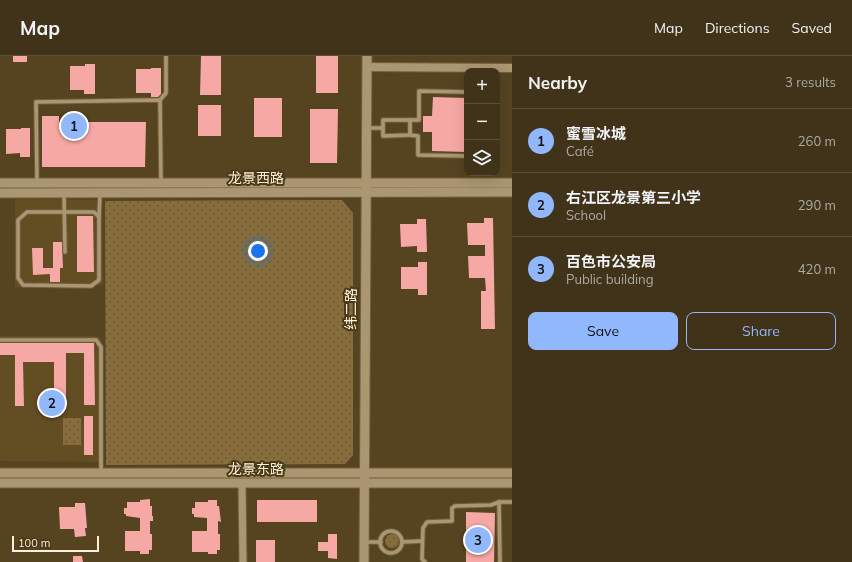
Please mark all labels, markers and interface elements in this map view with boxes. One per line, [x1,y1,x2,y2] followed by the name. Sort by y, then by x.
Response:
[20,16,60,40] text: Map
[654,19,683,37] text: Map
[705,19,770,37] text: Directions
[792,19,832,37] text: Saved
[464,68,500,176] map controls
[464,68,500,104] button: +
[528,72,587,93] text: Nearby
[785,74,836,90] text: 3 results
[464,104,500,140] button: −
[61,111,87,141] pin: 1
[566,124,626,143] text: 蜜雪冰城
[537,133,545,149] text: 1
[798,133,836,149] text: 260 m
[464,140,500,176] button: layers
[566,143,594,159] text: Café
[228,169,284,187] street label: 龙景西路
[566,188,701,207] text: 右江区龙景第三小学
[537,197,545,213] text: 2
[798,197,836,213] text: 290 m
[566,207,606,223] text: School
[248,241,268,261] your location
[566,252,656,271] text: 百色市公安局
[537,261,545,277] text: 3
[798,261,836,277] text: 420 m
[566,271,654,287] text: Public building
[342,288,360,330] street label: 纬二路
[528,312,678,350] button: Save
[686,312,836,350] button: Share
[39,388,65,418] pin: 2
[228,460,284,478] street label: 龙景东路
[465,525,491,555] pin: 3
[12,534,99,553] scale bar
[18,536,50,550] text: 100 m

